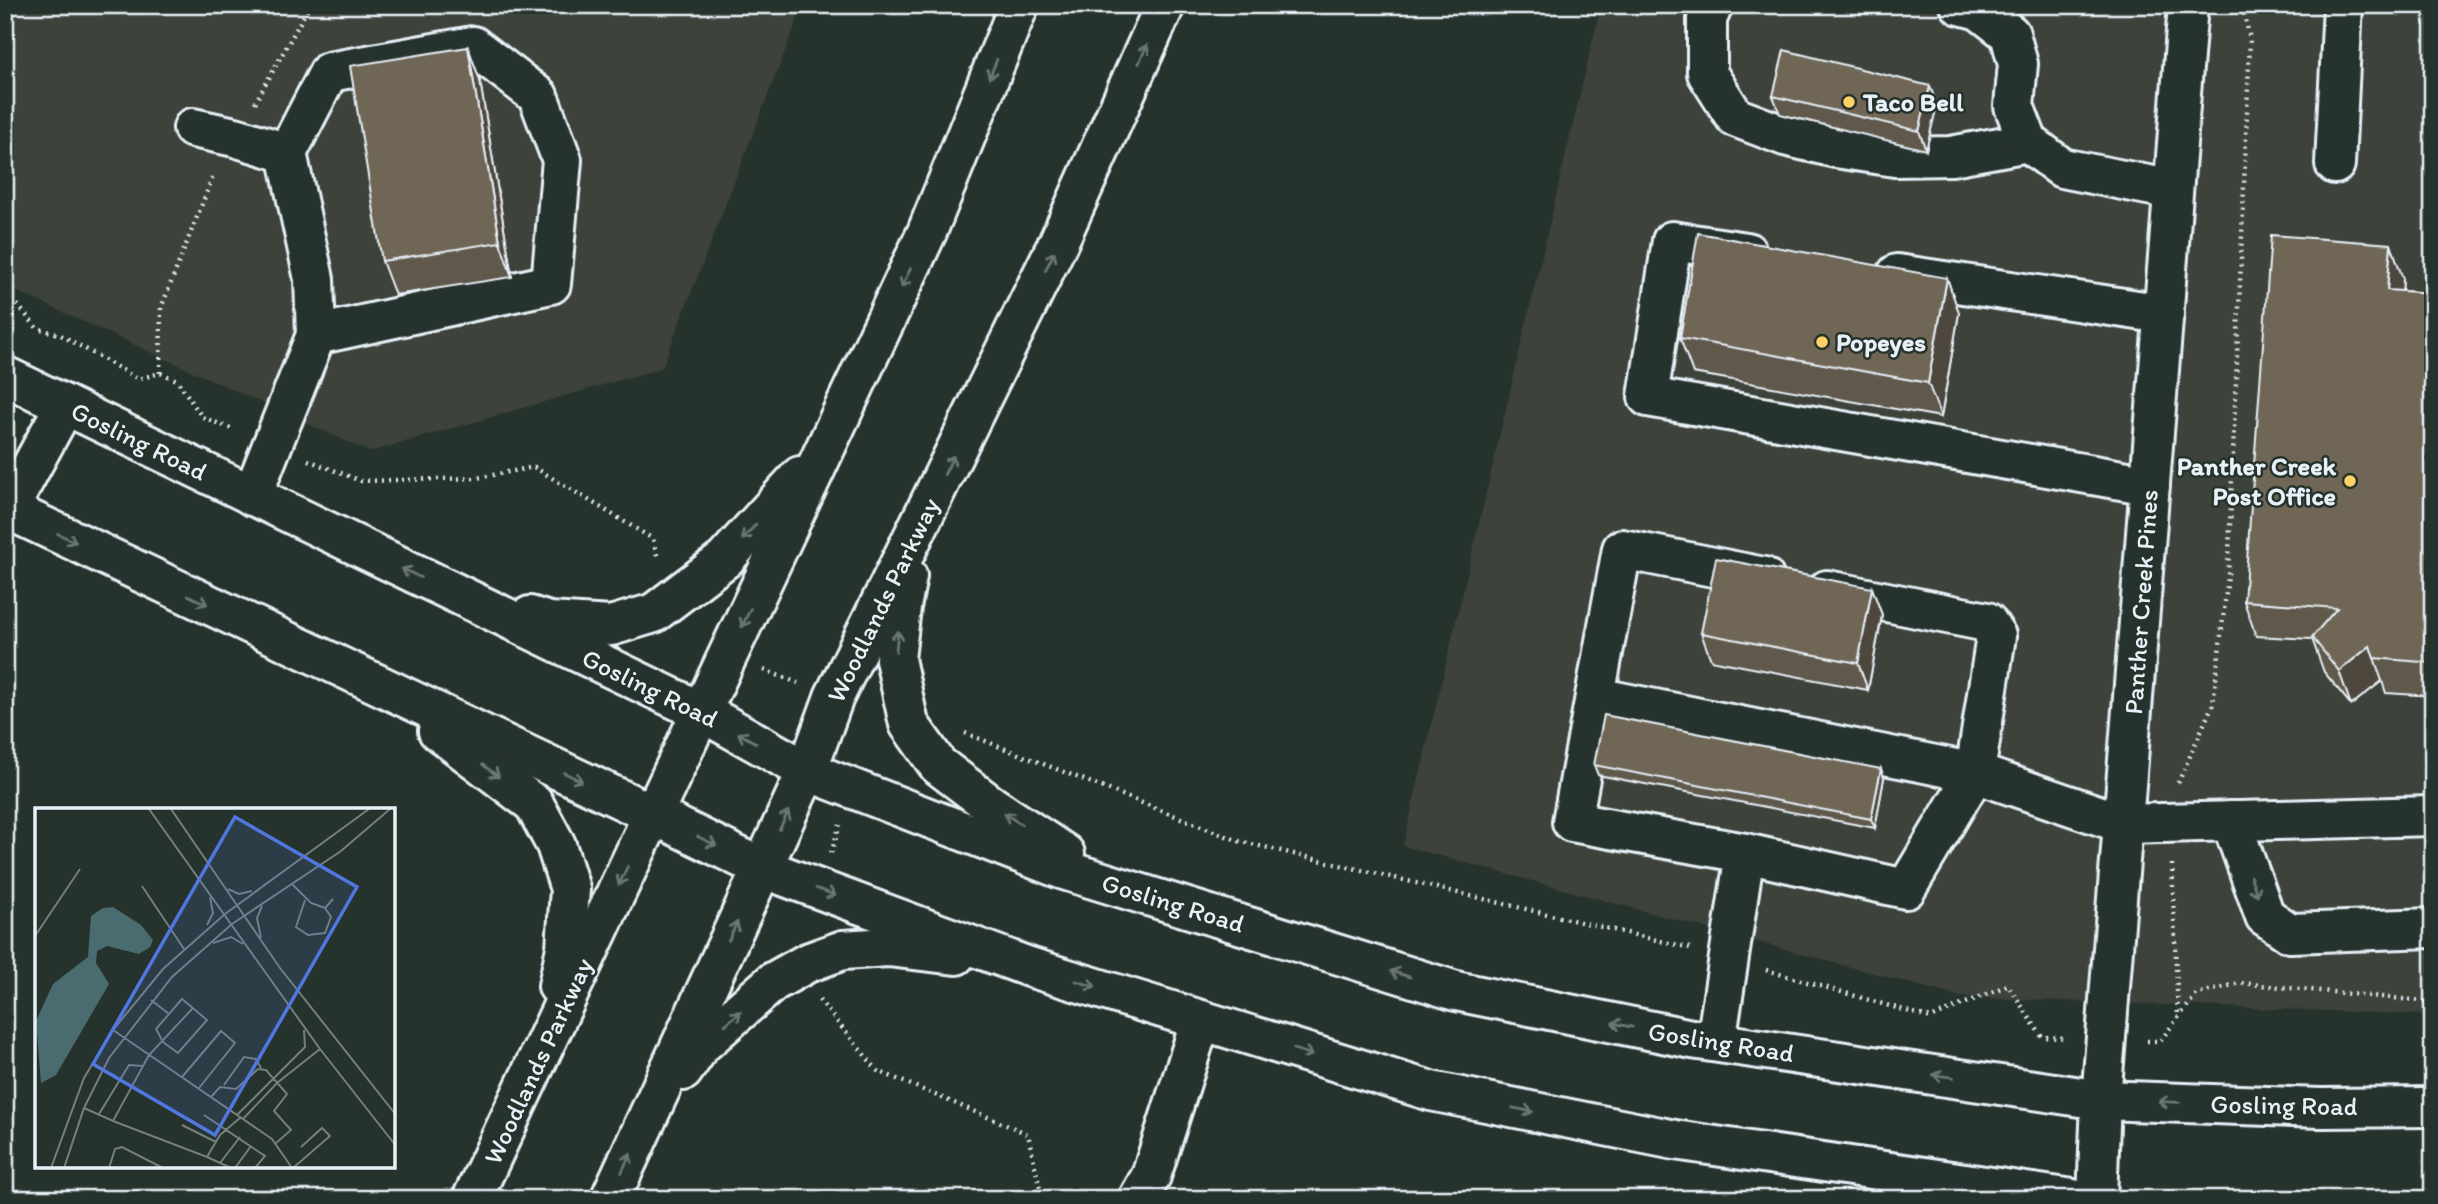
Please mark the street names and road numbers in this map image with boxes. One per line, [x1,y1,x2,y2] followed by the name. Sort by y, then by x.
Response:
[66,394,212,488] street label: Gosling Road
[2117,488,2165,716] street label: Panther Creek Pines
[820,492,946,708] street label: Woodlands Parkway
[577,641,723,735] street label: Gosling Road
[1098,866,1248,940] street label: Gosling Road
[476,953,600,1169] street label: Woodlands Parkway
[1646,1015,1796,1069] street label: Gosling Road
[2210,1088,2358,1122] street label: Gosling Road

